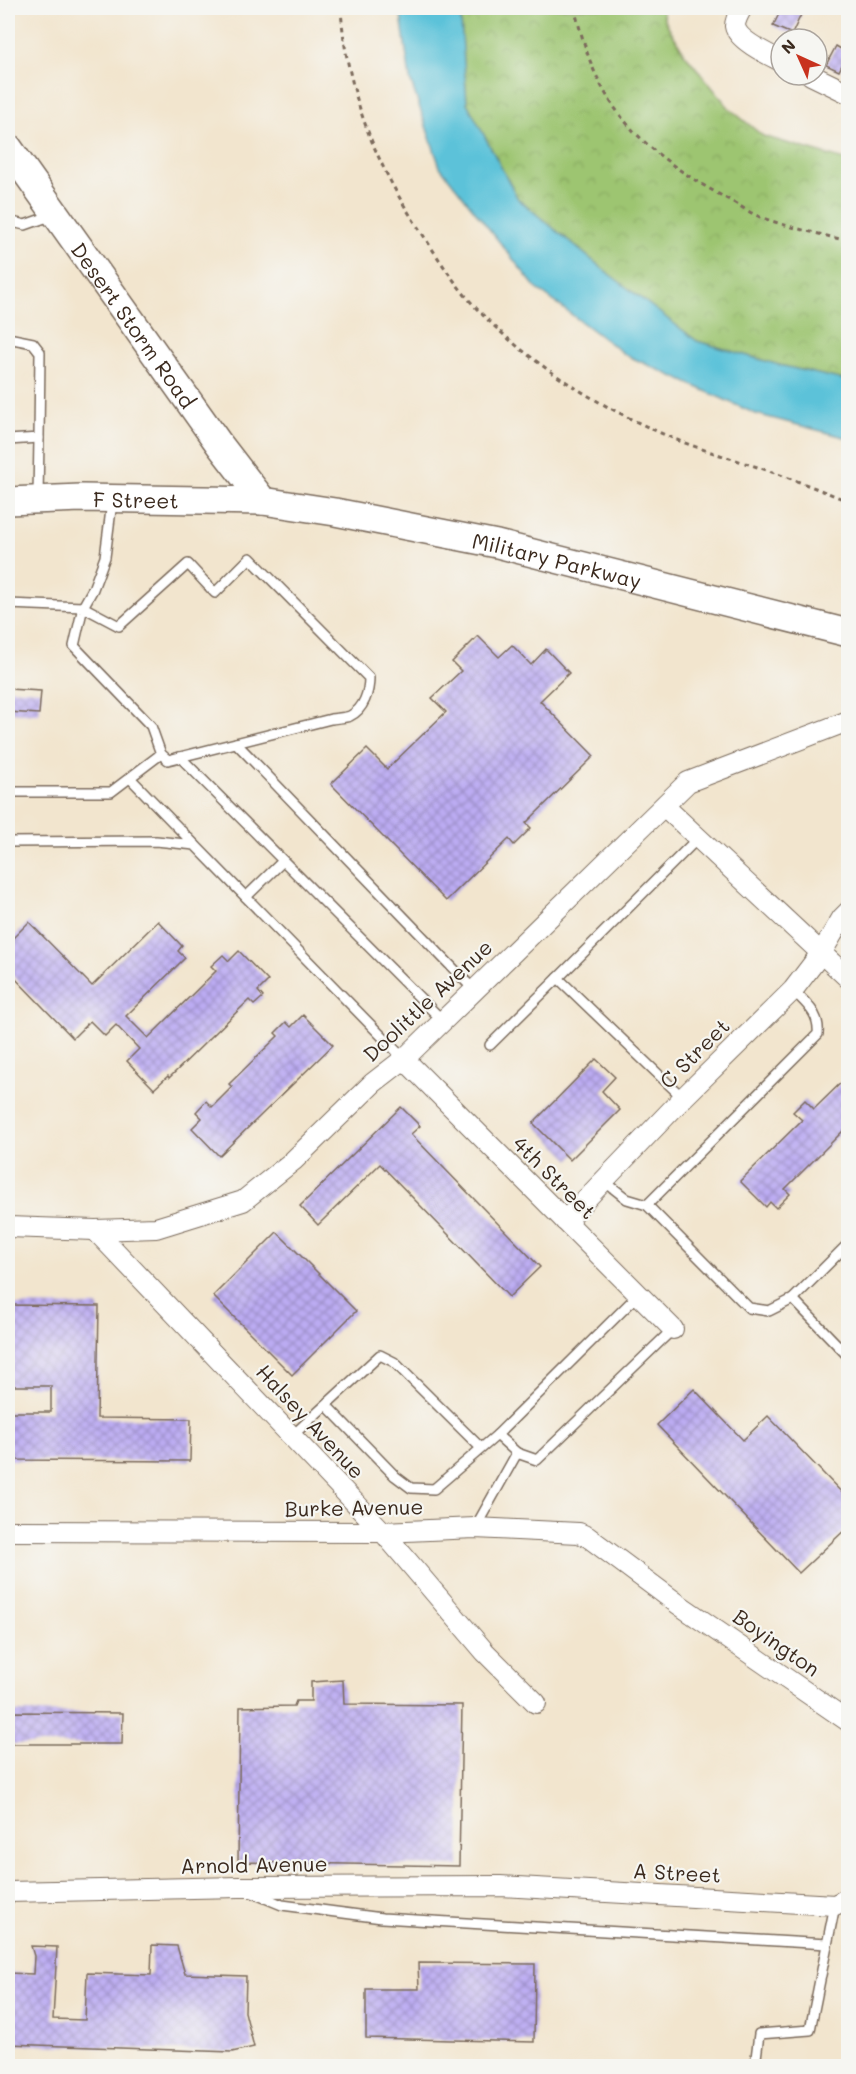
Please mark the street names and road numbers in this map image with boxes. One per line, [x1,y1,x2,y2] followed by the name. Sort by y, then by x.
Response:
[66,237,202,413] street label: Desert Storm Road
[93,485,179,513] street label: F Street
[470,526,644,594] street label: Military Parkway
[357,933,497,1067] street label: Doolittle Avenue
[653,1012,735,1094] street label: C Street
[508,1130,602,1224] street label: 4th Street
[251,1358,371,1484] street label: Halsey Avenue
[284,1492,424,1522] street label: Burke Avenue
[728,1602,826,1682] street label: Boyington
[180,1849,328,1879] street label: Arnold Avenue
[632,1856,722,1888] street label: A Street

